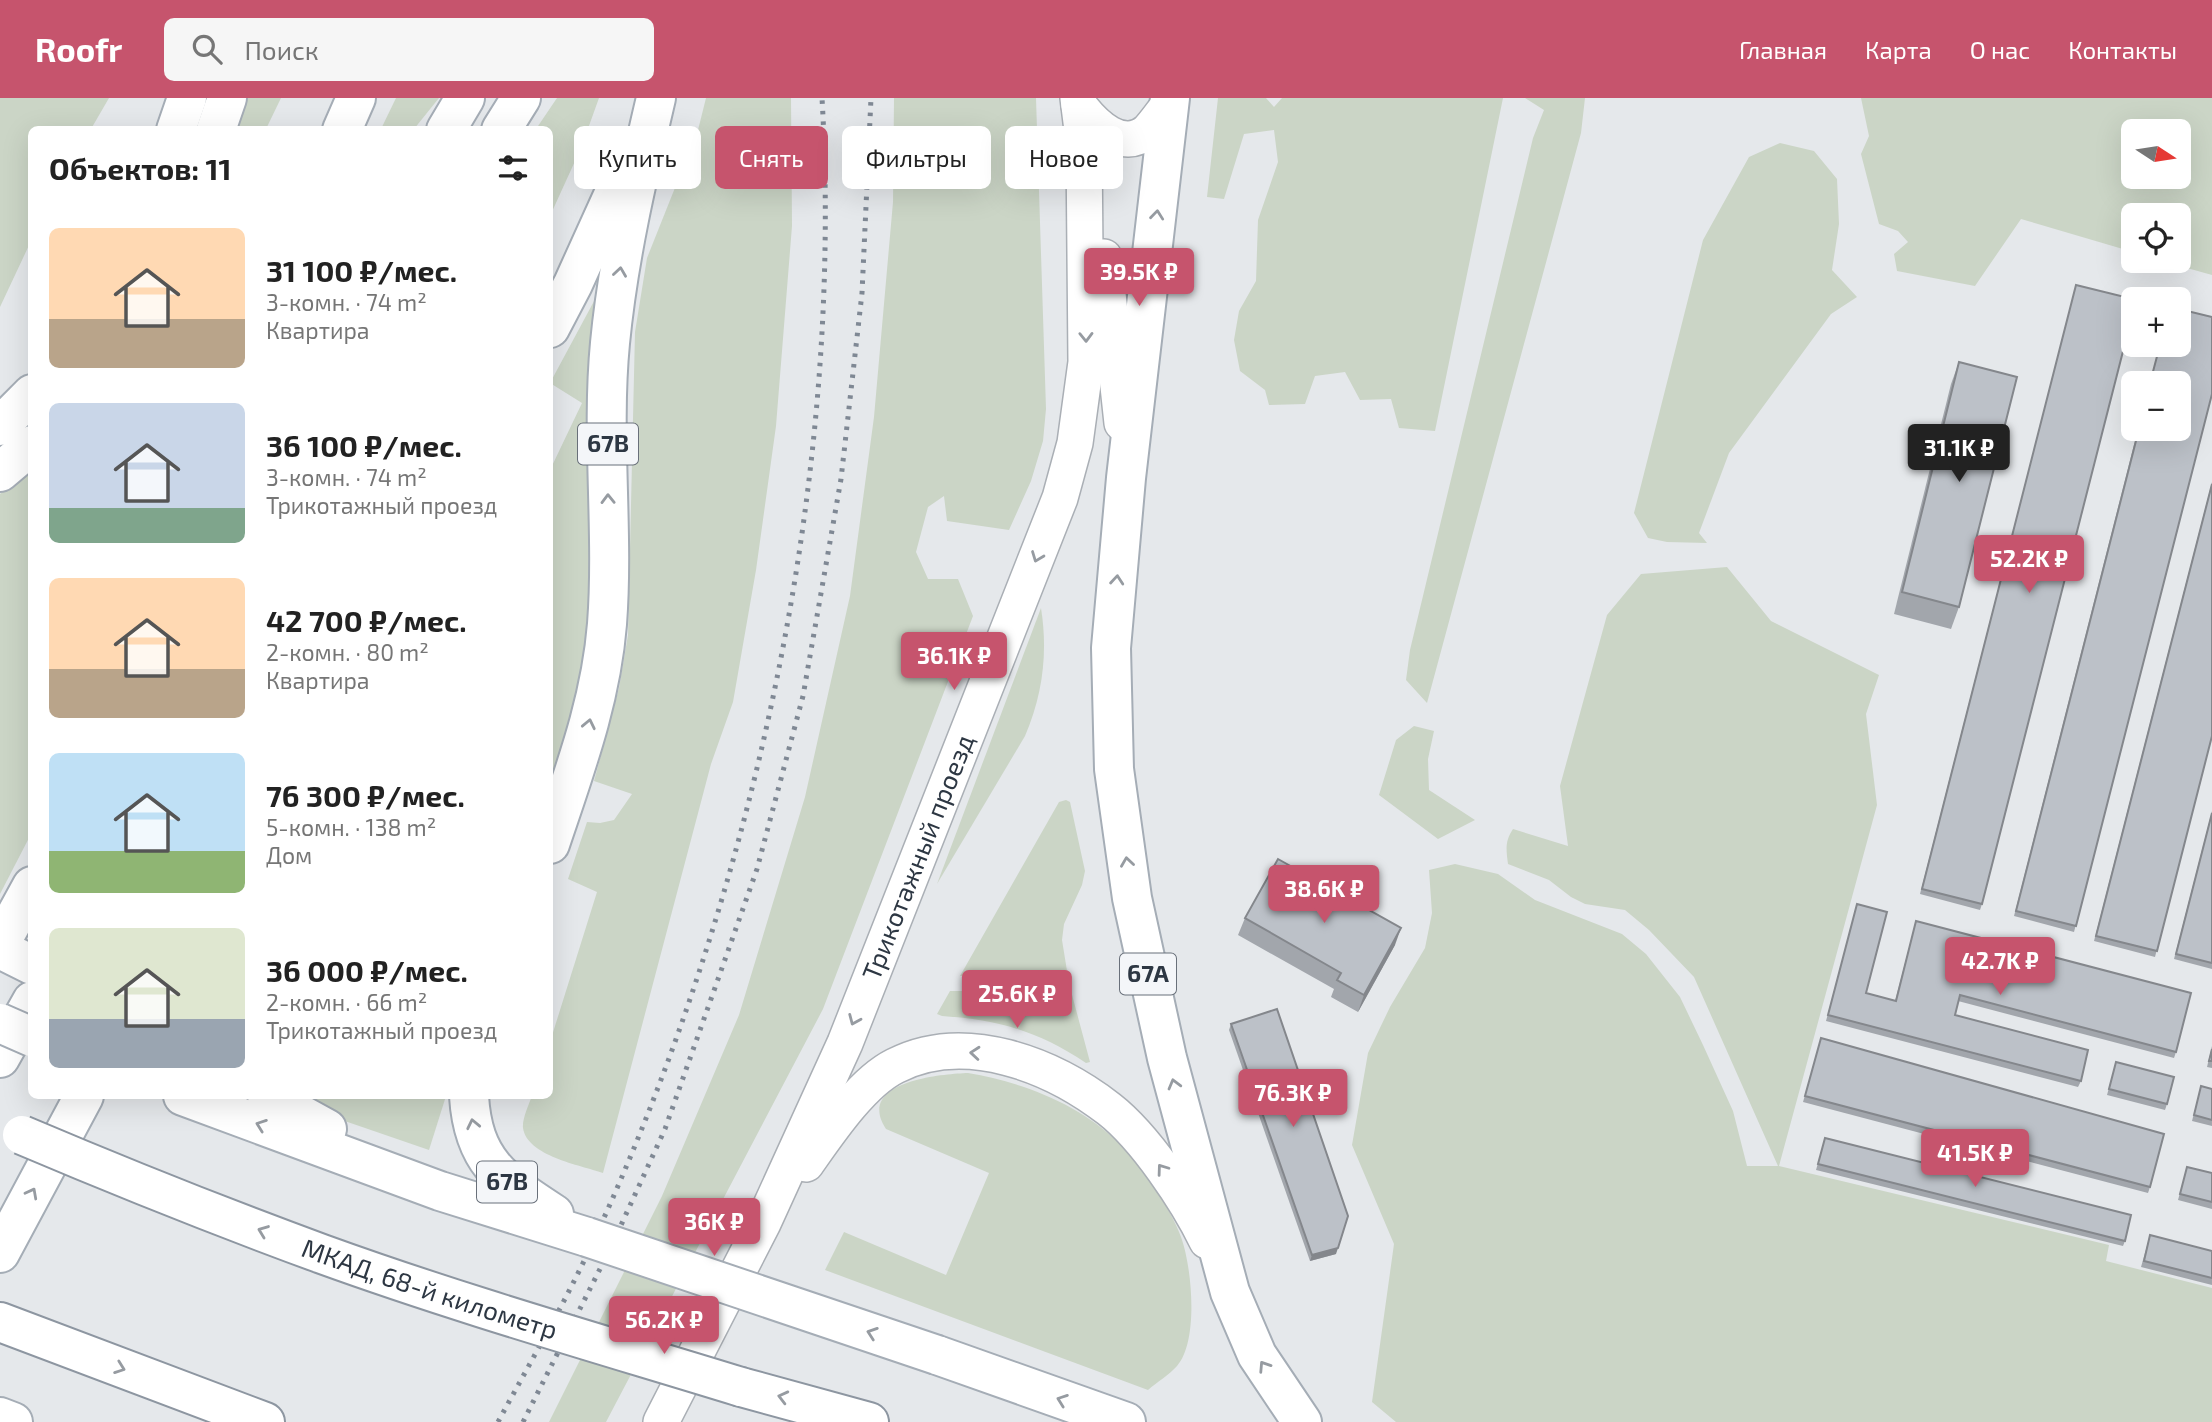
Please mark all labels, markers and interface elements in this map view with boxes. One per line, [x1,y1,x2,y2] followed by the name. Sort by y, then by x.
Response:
[164,18,654,81] search box
[35,29,122,69] text: Roofr
[188,30,226,68] icon: search
[244,34,319,65] text: Поиск
[1739,35,1827,64] text: Главная
[1865,35,1932,64] text: Карта
[1970,35,2030,64] text: О нас
[2068,35,2177,64] text: Контакты
[2121,119,2191,189] north arrow
[2121,119,2191,441] map controls
[574,126,701,189] chip: Купить
[715,126,828,189] chip: Снять
[842,126,991,189] chip: Фильтры
[1005,126,1123,189] chip: Новое
[494,149,532,187] icon: filters
[49,150,232,186] text: Объектов: 11
[2121,203,2191,273] button: locate
[1149,210,1164,221] one-way arrow
[1074,248,1204,308] pin: 39.5K ₽
[266,252,457,288] text: 31 100 ₽/мес.
[105,256,189,340] icon: home
[1100,257,1178,285] text: 39.5K ₽
[612,266,627,278] one-way arrow
[2121,287,2191,357] button: +
[266,288,427,316] text: 3-комн. · 74 m²
[266,316,370,344] text: Квартира
[1078,332,1094,343] one-way arrow
[2121,371,2191,441] button: −
[578,424,638,464] road number: 67B
[1894,424,2024,484] pin: 31.1K ₽
[266,427,462,463] text: 36 100 ₽/мес.
[105,431,189,515] icon: home
[1924,433,1994,461] text: 31.1K ₽
[266,463,427,491] text: 3-комн. · 74 m²
[266,491,497,519] text: Трикотажный проезд
[601,493,616,504] one-way arrow
[1964,536,2094,595] pin: 52.2K ₽
[1990,544,2068,572] text: 52.2K ₽
[1031,551,1045,563] one-way arrow
[1109,574,1124,585] one-way arrow
[266,602,467,638] text: 42 700 ₽/мес.
[105,606,189,690] icon: home
[889,632,1019,692] pin: 36.1K ₽
[266,638,429,666] text: 2-комн. · 80 m²
[917,641,991,669] text: 36.1K ₽
[266,666,370,694] text: Квартира
[581,718,595,730] one-way arrow
[854,729,979,984] street label: Трикотажный проезд
[266,777,465,813] text: 76 300 ₽/мес.
[105,781,189,865] icon: home
[266,813,436,841] text: 5-комн. · 138 m²
[266,841,312,869] text: Дом
[1120,856,1135,868] one-way arrow
[1259,866,1389,925] pin: 38.6K ₽
[1284,874,1364,902] text: 38.6K ₽
[1935,937,2065,997] pin: 42.7K ₽
[1961,946,2039,974] text: 42.7K ₽
[266,952,468,988] text: 36 000 ₽/мес.
[1120,954,1176,994] road number: 67A
[105,956,189,1040] icon: home
[952,970,1082,1030] pin: 25.6K ₽
[978,979,1056,1007] text: 25.6K ₽
[266,988,427,1016] text: 2-комн. · 66 m²
[849,1013,863,1025] one-way arrow
[266,1016,497,1044] text: Трикотажный проезд
[969,1046,980,1061] one-way arrow
[1228,1070,1358,1129] pin: 76.3K ₽
[1254,1078,1332,1106] text: 76.3K ₽
[1168,1079,1182,1091] one-way arrow
[466,1118,481,1130] one-way arrow
[255,1119,267,1133] one-way arrow
[1910,1130,2040,1189] pin: 41.5K ₽
[1937,1138,2013,1166] text: 41.5K ₽
[477,1162,537,1202] road number: 67B
[1158,1164,1170,1176] one-way arrow
[24,1188,37,1200] one-way arrow
[665,1198,763,1258] pin: 36K ₽
[684,1207,744,1235] text: 36K ₽
[257,1226,269,1240] one-way arrow
[298,1231,562,1344] street label: МКАД, 68-й километр
[599,1296,729,1356] pin: 56.2K ₽
[625,1305,703,1333] text: 56.2K ₽
[867,1327,879,1341] one-way arrow
[114,1360,126,1374] one-way arrow
[1259,1360,1272,1373] one-way arrow
[777,1391,789,1405] one-way arrow
[1056,1394,1068,1408] one-way arrow

